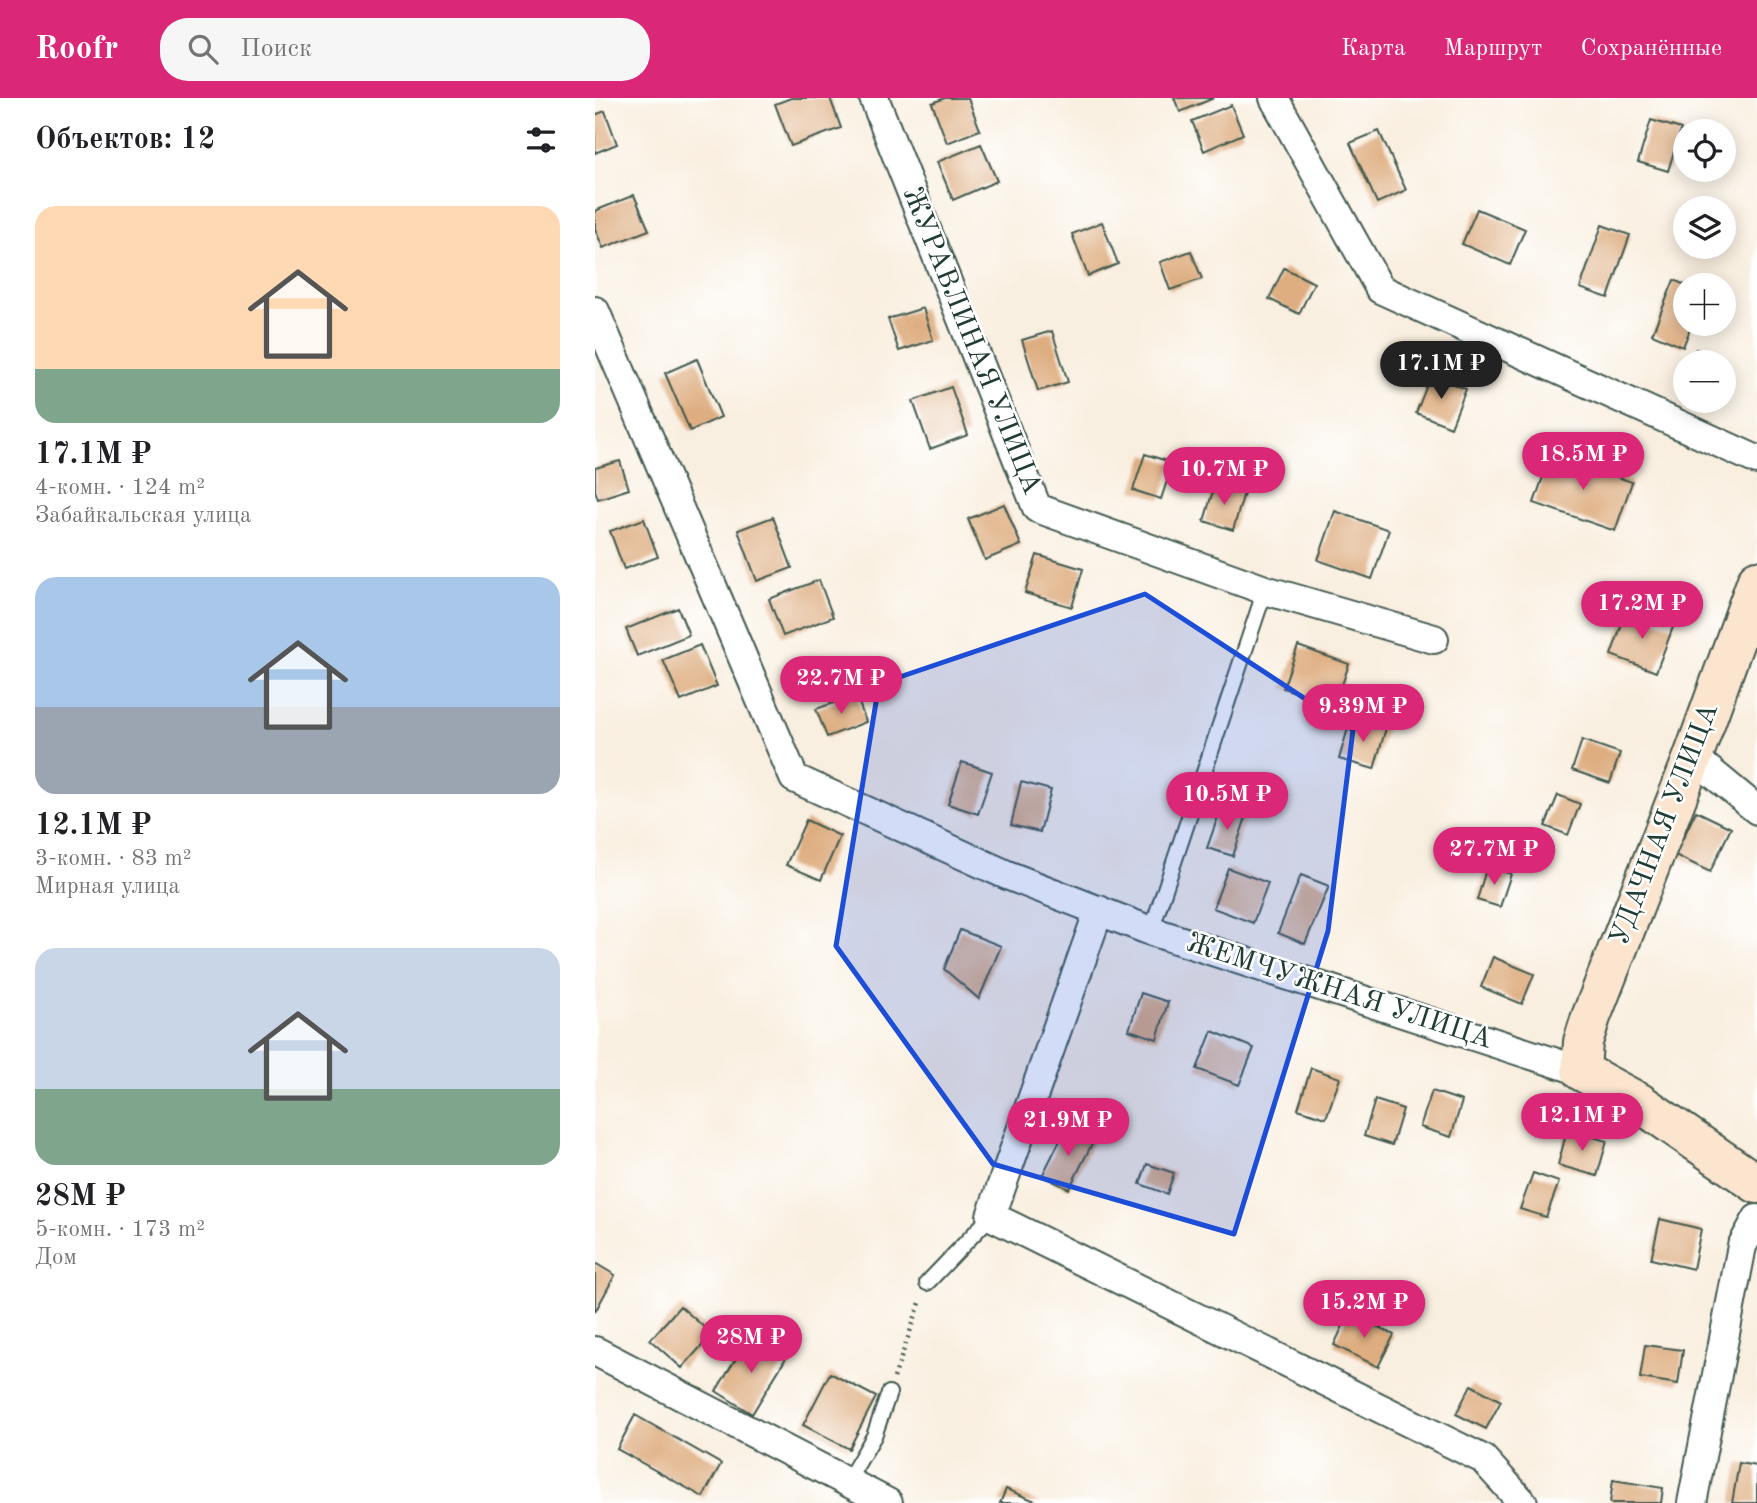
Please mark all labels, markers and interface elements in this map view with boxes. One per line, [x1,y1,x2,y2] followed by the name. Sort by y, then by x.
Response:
[160,18,650,81] search box
[184,30,222,68] icon: search
[35,33,118,66] text: Roofr
[240,36,312,62] text: Поиск
[1341,37,1406,61] text: Карта
[1444,37,1542,61] text: Маршрут
[1580,37,1722,61] text: Сохранённые
[1673,119,1736,413] map controls
[1673,119,1736,182] button: locate
[522,121,560,159] icon: filters
[35,125,215,155] text: Объектов: 12
[896,183,1046,499] street label: ЖУРАВЛИНАЯ УЛИЦА
[1673,196,1736,259] button: layers
[235,251,361,377] icon: home
[1673,273,1736,336] button: +
[1376,342,1506,401] pin: 17.1M ₽
[1673,350,1736,413] button: −
[1396,352,1486,375] text: 17.1M ₽
[1518,432,1648,492] pin: 18.5M ₽
[35,440,152,470] text: 17.1M ₽
[1538,443,1628,466] text: 18.5M ₽
[1159,448,1289,507] pin: 10.7M ₽
[1179,458,1269,481] text: 10.7M ₽
[35,476,205,499] text: 4-комн. · 124 m²
[35,504,251,527] text: Забайкальская улица
[1577,582,1707,641] pin: 17.2M ₽
[1597,592,1687,615] text: 17.2M ₽
[235,622,361,748] icon: home
[776,656,906,716] pin: 22.7M ₽
[796,667,886,690] text: 22.7M ₽
[1298,684,1428,744] pin: 9.39M ₽
[1318,695,1408,718] text: 9.39M ₽
[1606,700,1724,950] street label: УДАЧНАЯ УЛИЦА
[1162,772,1292,832] pin: 10.5M ₽
[1182,783,1272,806] text: 10.5M ₽
[35,811,152,841] text: 12.1M ₽
[1429,828,1559,887] pin: 27.7M ₽
[1449,838,1539,861] text: 27.7M ₽
[35,847,192,870] text: 3-комн. · 83 m²
[35,875,180,898] text: Мирная улица
[1183,929,1495,1055] street label: ЖЕМЧУЖНАЯ УЛИЦА
[235,993,361,1119] icon: home
[1517,1094,1647,1153] pin: 12.1M ₽
[1003,1098,1133,1158] pin: 21.9M ₽
[1537,1104,1627,1127] text: 12.1M ₽
[1023,1109,1113,1132] text: 21.9M ₽
[35,1182,126,1212] text: 28M ₽
[35,1218,205,1241] text: 5-комн. · 173 m²
[35,1246,77,1269] text: Дом
[1299,1280,1429,1340] pin: 15.2M ₽
[1319,1291,1409,1314] text: 15.2M ₽
[702,1316,800,1375] pin: 28M ₽
[716,1326,786,1349] text: 28M ₽

